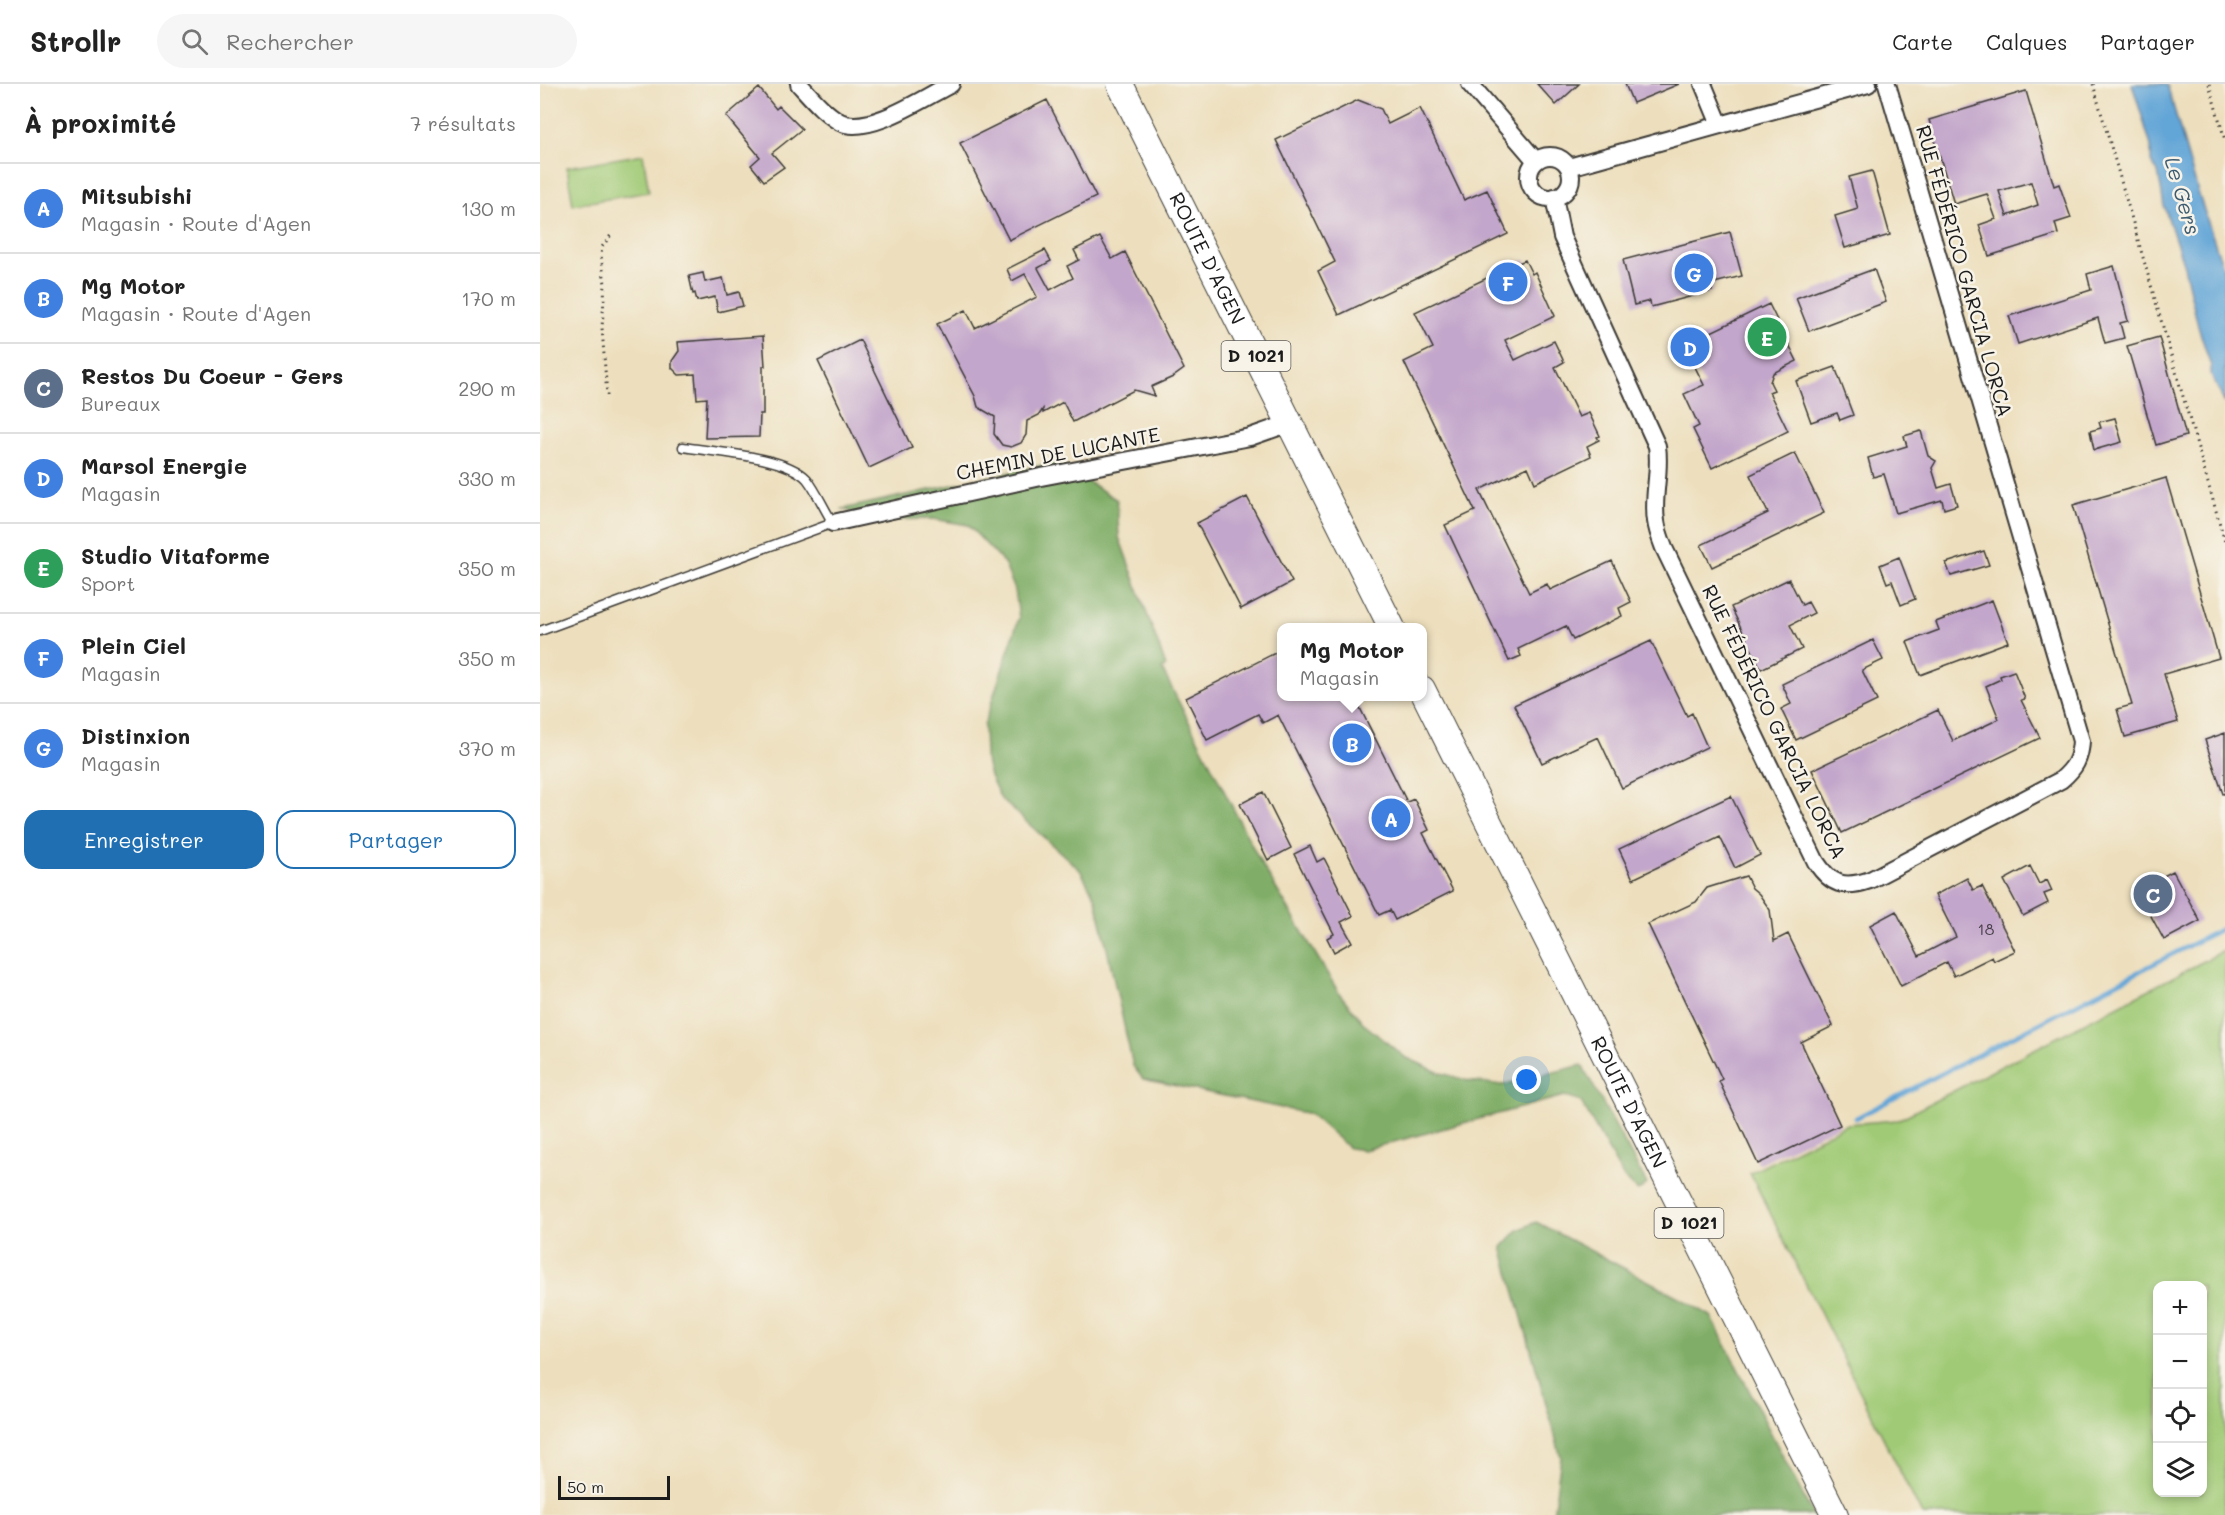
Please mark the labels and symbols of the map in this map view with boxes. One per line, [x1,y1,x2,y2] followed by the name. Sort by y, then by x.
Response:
[1911,122,2019,419] street label: RUE FÉDÉRICO GARCIA LORCA
[2159,153,2207,238] water label: Le Gers
[1164,188,1252,328] street label: ROUTE D'AGEN
[1674,250,1714,296] pin: G
[1488,260,1528,304] pin: F
[1748,314,1786,360] pin: E
[1670,324,1710,370] pin: D
[1222,341,1290,371] road number: D 1021
[954,421,1162,486] street label: CHEMIN DE LUCANTE
[1697,580,1853,863] street label: RUE FÉDÉRICO GARCIA LORCA
[1332,720,1372,766] pin: B
[1372,796,1410,840] pin: A
[2134,872,2172,916] pin: C
[1978,918,1995,939] house number: 18
[1586,1032,1673,1172] street label: ROUTE D'AGEN
[1512,1065,1541,1094] your location
[1654,1208,1724,1238] road number: D 1021
[558,1473,670,1500] scale bar

